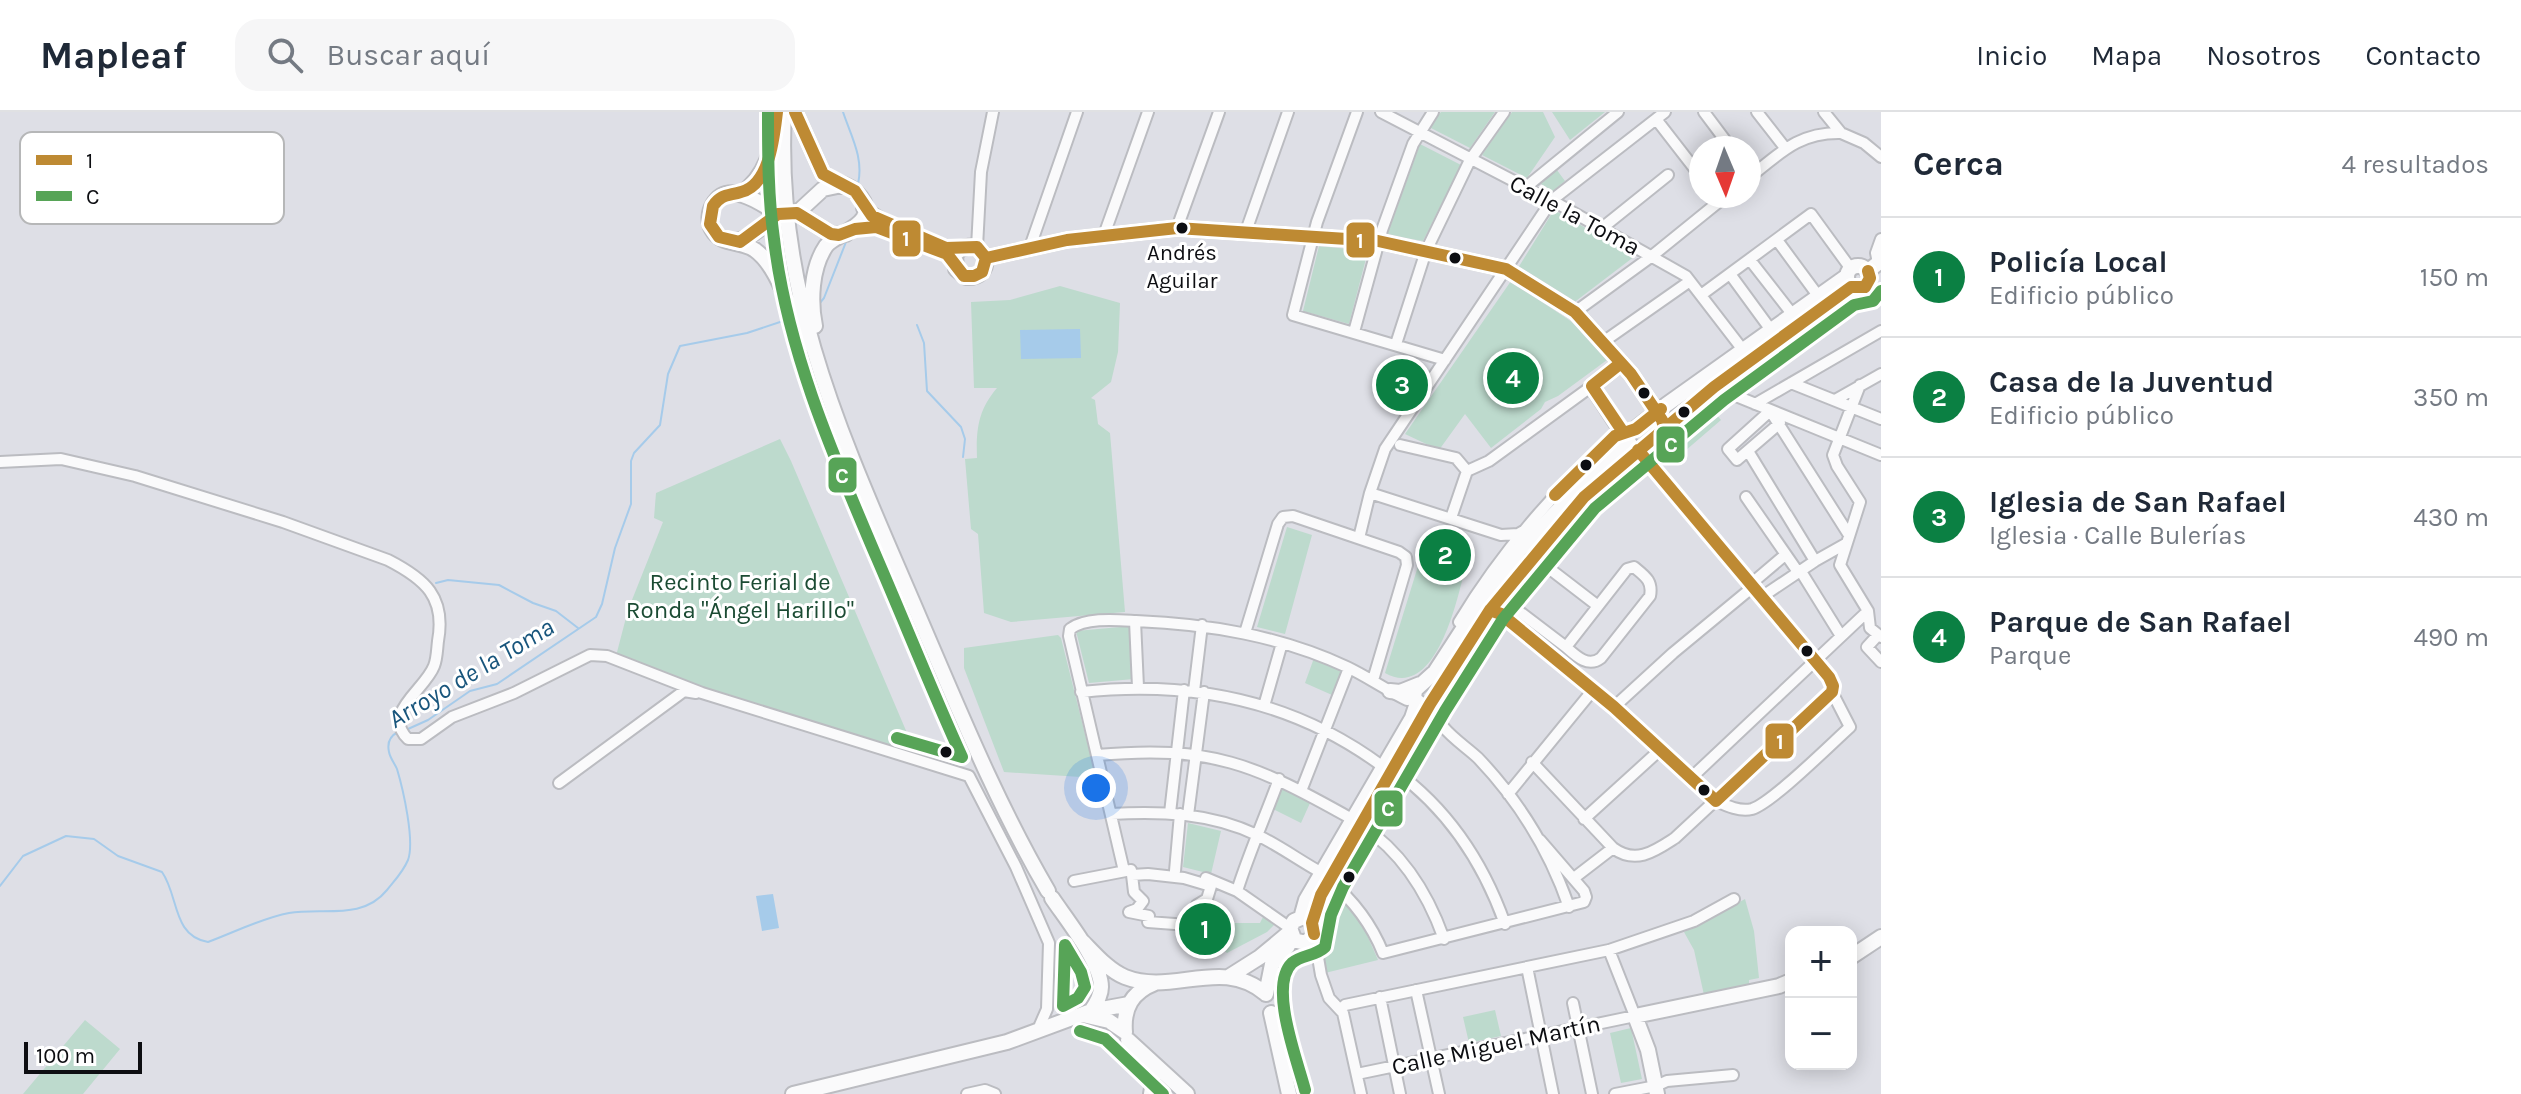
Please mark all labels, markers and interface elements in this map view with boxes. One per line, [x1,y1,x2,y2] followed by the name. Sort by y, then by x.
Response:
[235,19,795,91] search box
[40,33,187,78] text: Mapleaf
[263,33,307,77] icon: search
[327,37,490,73] text: Buscar aquí
[1976,39,2047,72] text: Inicio
[2091,39,2162,72] text: Mapa
[2206,39,2321,72] text: Nosotros
[2365,39,2481,72] text: Contacto
[20,132,284,224] legend
[1689,136,1761,208] north arrow
[1913,144,2004,184] text: Cerca
[86,148,93,174] text: 1
[2342,149,2489,180] text: 4 resultados
[1505,169,1645,261] street label: Calle la Toma
[86,184,100,210] text: C
[891,219,922,258] line badge: 1
[1174,220,1190,236] marker: Andrés Aguilar
[1345,221,1376,259] line badge: 1
[902,226,910,252] text: 1
[1356,228,1364,254] text: 1
[1146,240,1218,294] place label: Andrés Aguilar
[1989,244,2168,280] text: Policía Local
[1447,250,1463,266] unlabelled marker
[1934,262,1944,293] text: 1
[2420,262,2489,293] text: 150 m
[1989,280,2174,311] text: Edificio público
[1487,348,1539,408] pin: 4
[1376,355,1428,415] pin: 3
[1989,364,2274,400] text: Casa de la Juventud
[1931,382,1947,413] text: 2
[2413,382,2489,413] text: 350 m
[1636,385,1652,401] unlabelled marker
[1989,400,2174,431] text: Edificio público
[1676,404,1692,420] unlabelled marker
[1655,425,1686,464] line badge: C
[1664,432,1678,458] text: C
[827,456,858,494] line badge: C
[1578,457,1594,473] unlabelled marker
[835,463,849,489] text: C
[1989,484,2287,520] text: Iglesia de San Rafael
[1931,502,1947,533] text: 3
[2413,502,2489,533] text: 430 m
[1989,520,2246,551] text: Iglesia · Calle Bulerías
[1419,525,1471,585] pin: 2
[626,568,854,624] park label: Recinto Ferial de Ronda "Ángel Harillo"
[1989,604,2292,640] text: Parque de San Rafael
[382,611,560,735] water label: Arroyo de la Toma
[1931,622,1947,653] text: 4
[2413,622,2489,653] text: 490 m
[1989,640,2071,671] text: Parque
[1799,643,1815,659] unlabelled marker
[1764,722,1795,760] line badge: 1
[1776,729,1784,755] text: 1
[938,744,954,760] unlabelled marker
[1076,768,1116,808] your location
[1696,782,1712,798] unlabelled marker
[1373,789,1404,828] line badge: C
[1381,796,1395,822] text: C
[1341,869,1357,885] unlabelled marker
[1179,899,1231,959] pin: 1
[1785,926,1857,1070] map controls
[1785,926,1857,998] button: +
[1785,998,1857,1070] button: −
[1389,1009,1603,1081] street label: Calle Miguel Martín
[24,1038,142,1074] scale bar
[36,1043,95,1069] text: 100 m

